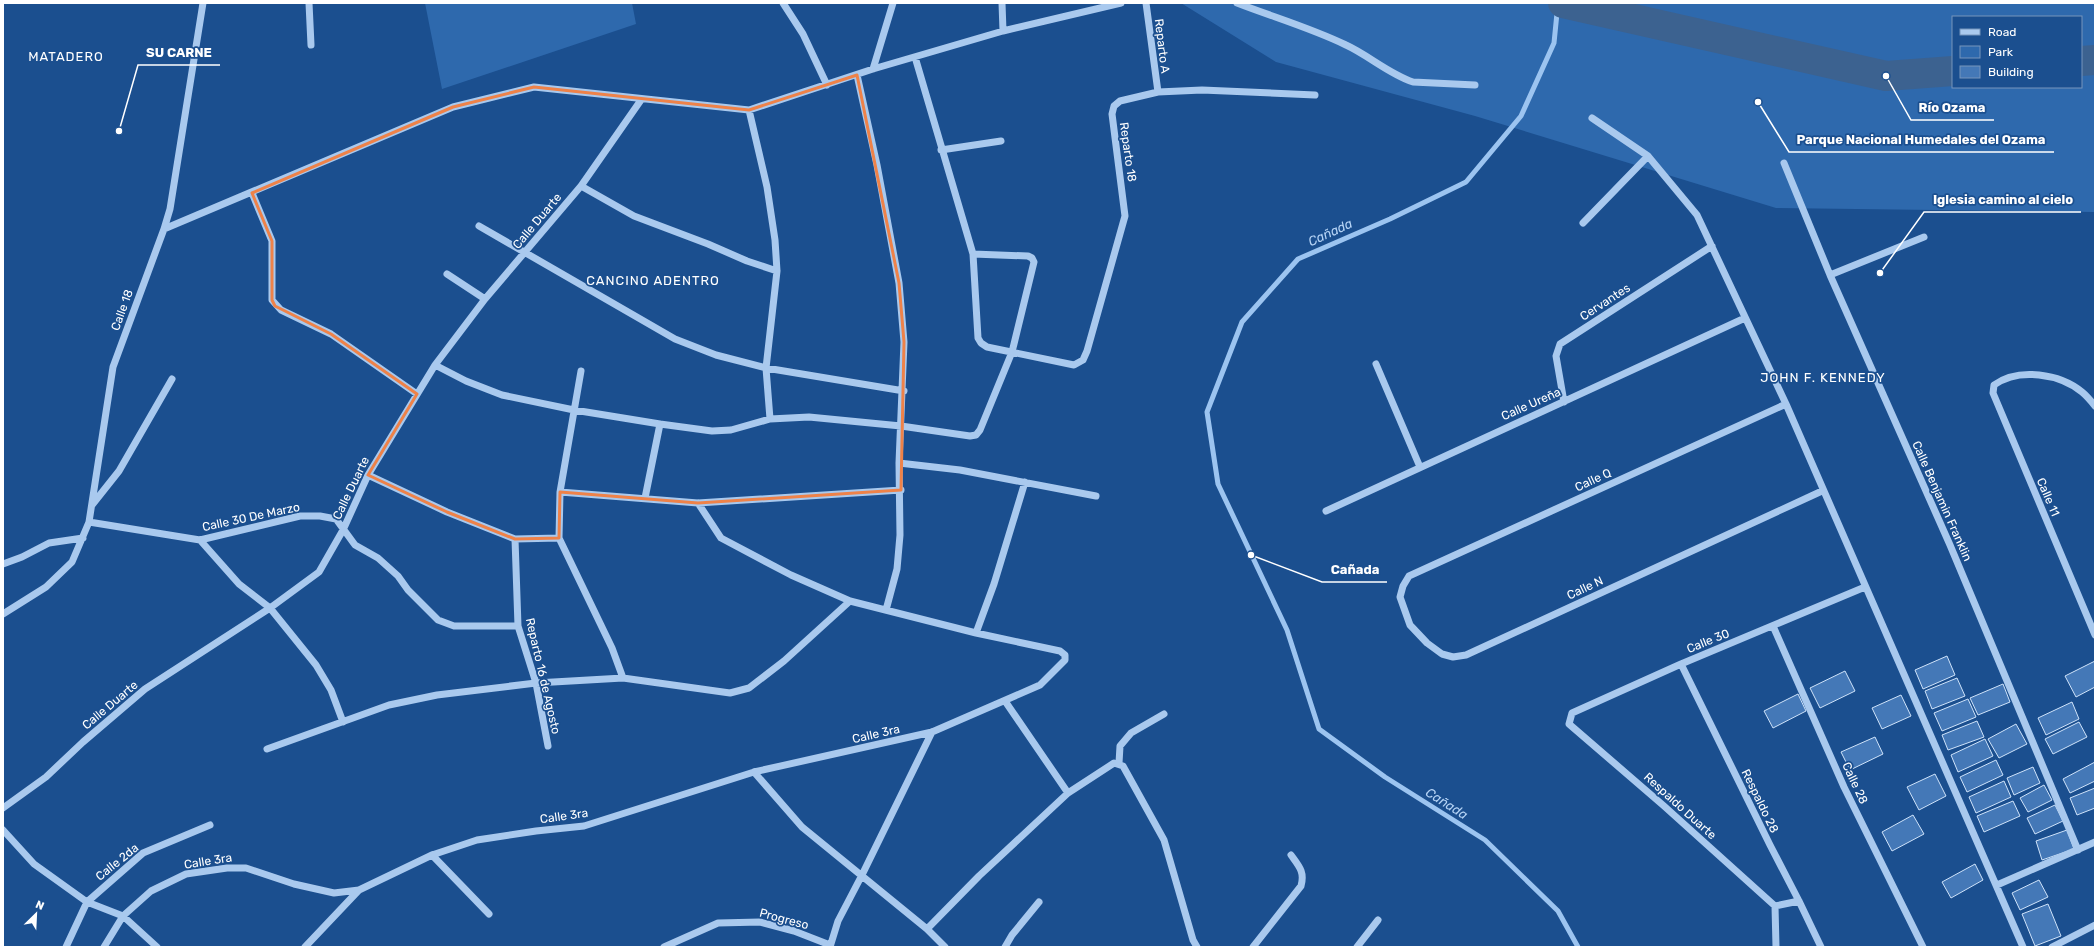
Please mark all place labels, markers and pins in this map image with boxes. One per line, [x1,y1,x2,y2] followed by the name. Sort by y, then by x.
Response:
[138,40,220,65] callout: SU CARNE
[1911,95,1994,120] callout: Río Ozama
[1789,127,2054,152] callout: Parque Nacional Humedales del Ozama
[1924,187,2081,212] callout: Iglesia camino al cielo
[1322,557,1387,582] callout: Cañada

